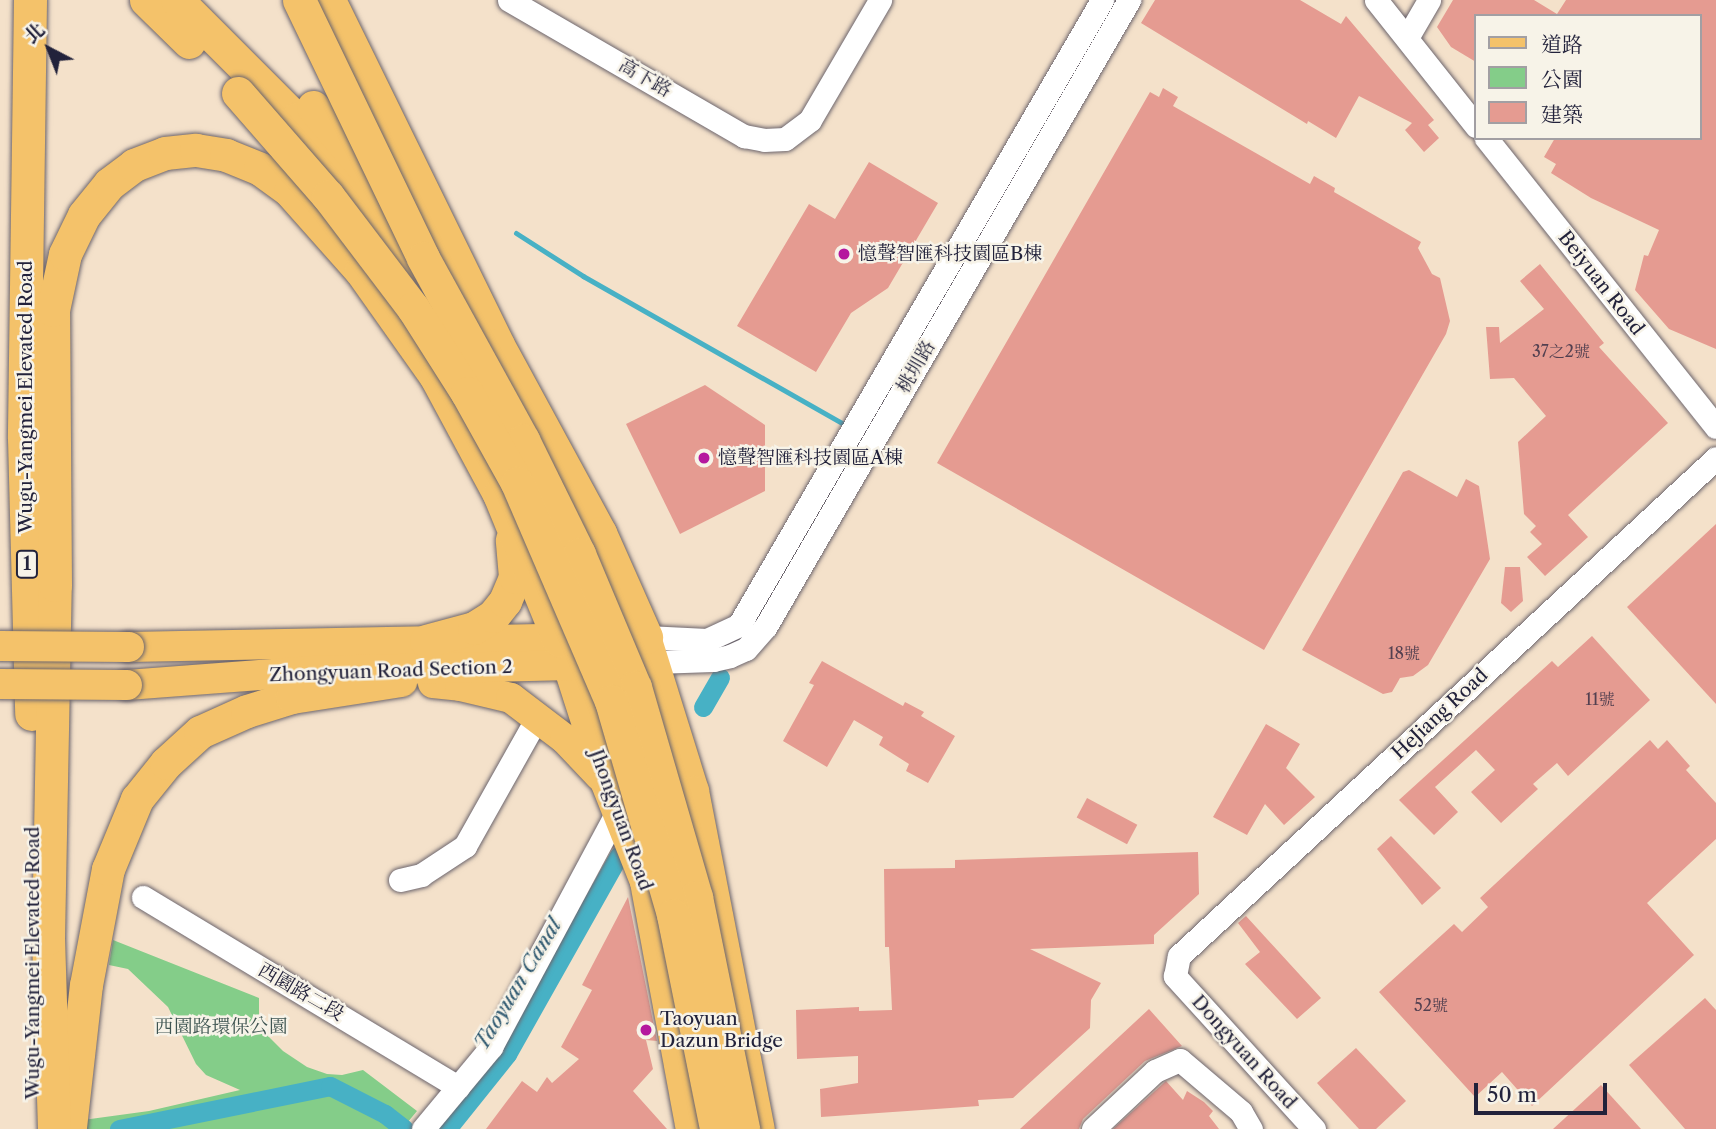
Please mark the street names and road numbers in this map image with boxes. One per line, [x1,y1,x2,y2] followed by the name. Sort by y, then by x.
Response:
[615,54,675,102] street label: 高下路
[1553,226,1649,340] street label: Beiyuan Road
[15,260,37,534] street label: Wugu-Yangmei Elevated Road
[892,337,940,397] street label: 桃圳路
[15,550,39,578] road number: 1
[269,655,513,687] street label: Zhongyuan Road Section 2
[1387,664,1493,764] street label: HeJiang Road
[585,746,657,894] street label: Jhongyuan Road
[22,826,44,1100] street label: Wugu-Yangmei Elevated Road
[254,958,348,1026] street label: 西園路二段
[1187,990,1301,1114] street label: Dongyuan Road

